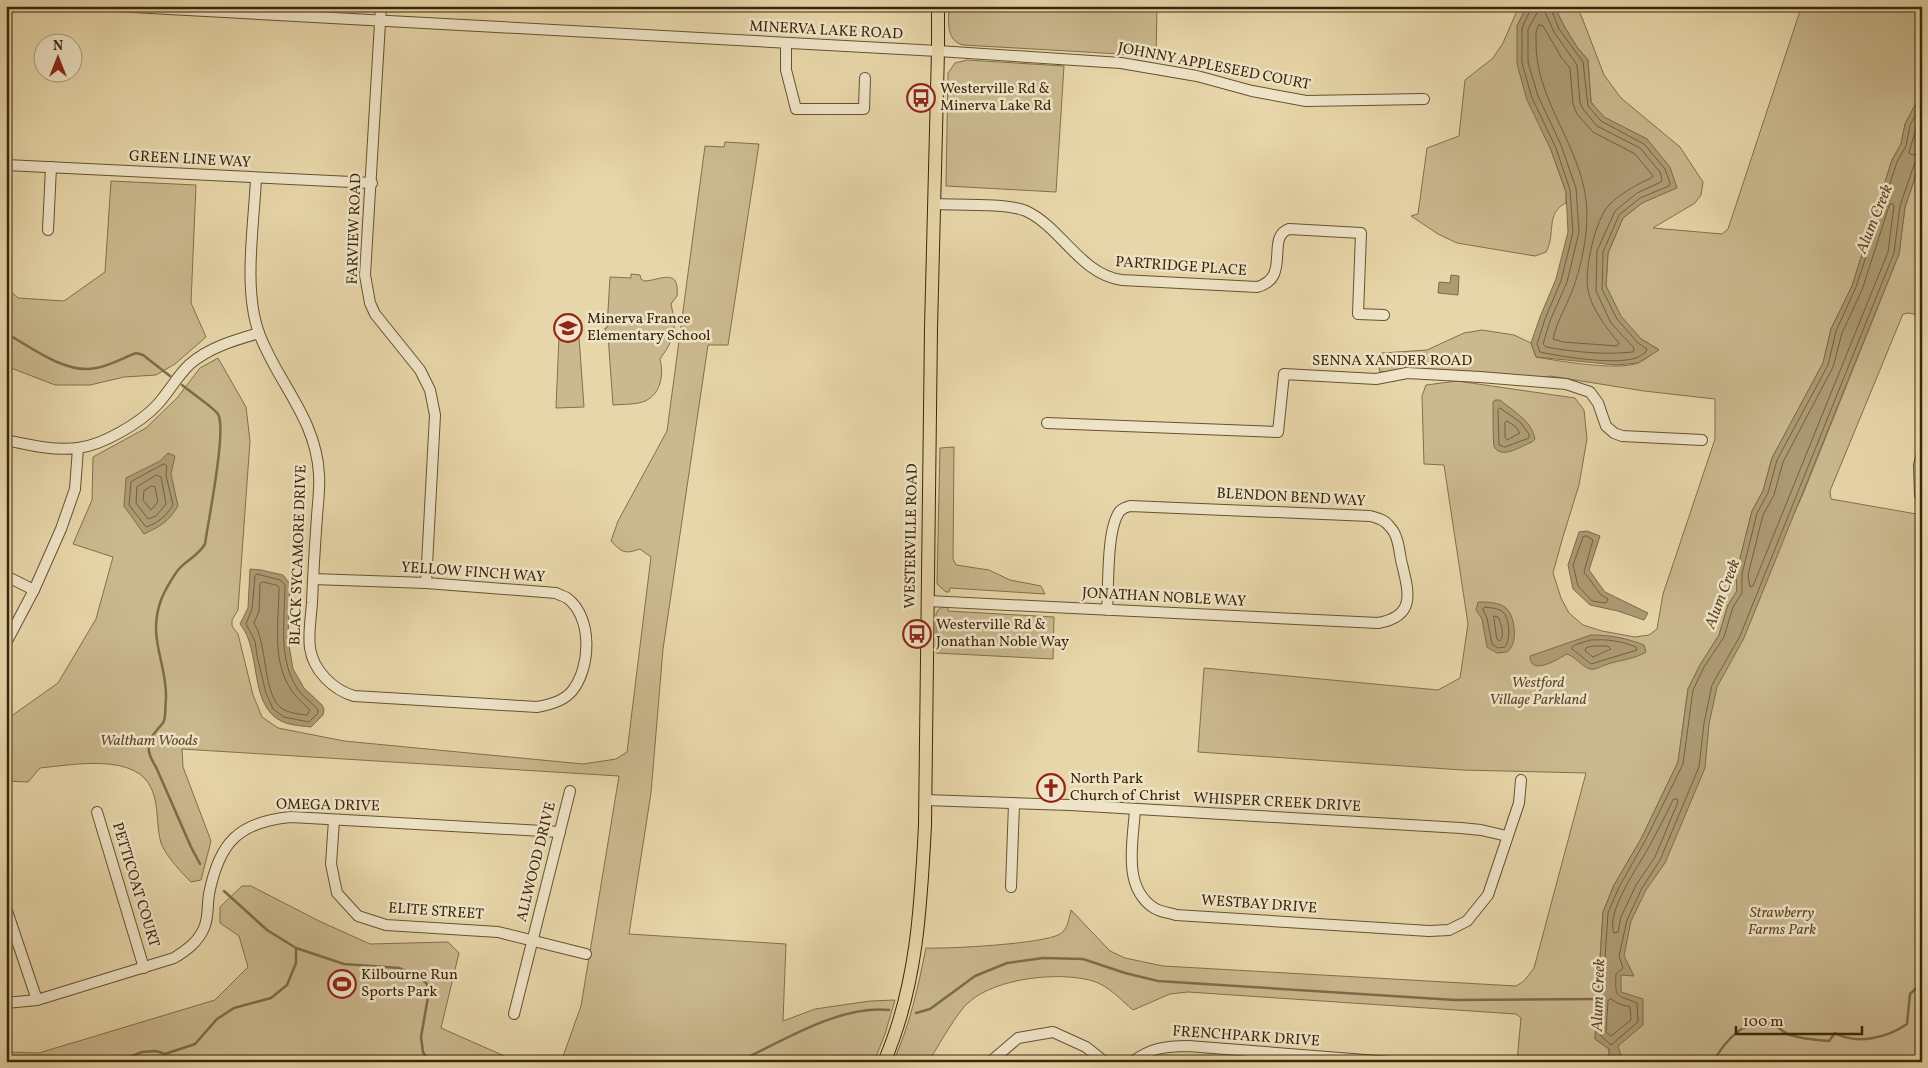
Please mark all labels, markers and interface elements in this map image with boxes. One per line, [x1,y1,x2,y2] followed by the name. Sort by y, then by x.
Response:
[749,16,904,46] street label: MINERVA LAKE ROAD
[32,32,82,82] north arrow
[53,37,63,56] text: N
[1116,38,1312,96] street label: JOHNNY APPLESEED COURT
[940,79,1052,117] place label: Westerville Rd & Minerva Lake Rd
[906,83,936,113] bus stop icon: Westerville Rd & Minerva Lake Rd
[128,146,252,174] street label: GREEN LINE WAY
[343,173,367,285] street label: FARVIEW ROAD
[1851,181,1899,258] water label: Alum Creek
[1115,252,1247,282] street label: PARTRIDGE PLACE
[587,309,710,347] place label: Minerva France Elementary School
[553,313,583,343] school or university icon: Minerva France Elementary School
[1312,351,1472,372] street label: SENNA XANDER ROAD
[900,463,924,609] street label: WESTERVILLE ROAD
[285,464,313,646] street label: BLACK SYCAMORE DRIVE
[1216,484,1367,512] street label: BLENDON BEND WAY
[1699,556,1747,633] water label: Alum Creek
[400,557,546,589] street label: YELLOW FINCH WAY
[1081,583,1247,613] street label: JONATHAN NOBLE WAY
[936,615,1069,653] place label: Westerville Rd & Jonathan Noble Way
[902,619,932,649] bus stop icon: Westerville Rd & Jonathan Noble Way
[1489,673,1587,711] park label: Westford Village Parkland
[100,731,198,752] park label: Waltham Woods
[1070,769,1181,807] place label: North Park Church of Christ
[1036,773,1066,803] church icon: North Park Church of Christ
[1193,788,1361,818] street label: WHISPER CREEK DRIVE
[276,795,380,817] street label: OMEGA DRIVE
[512,800,562,924] street label: ALLWOOD DRIVE
[106,820,164,950] street label: PETTICOAT COURT
[1200,890,1318,920] street label: WESTBAY DRIVE
[388,898,485,926] street label: ELITE STREET
[1748,903,1816,941] park label: Strawberry Farms Park
[1587,958,1611,1033] water label: Alum Creek
[361,965,458,1003] place label: Kilbourne Run Sports Park
[327,969,357,999] sports icon: Kilbourne Run Sports Park
[1736,1003,1862,1035] scale bar
[1743,1012,1783,1033] text: 100 m
[1172,1021,1320,1053] street label: FRENCHPARK DRIVE

